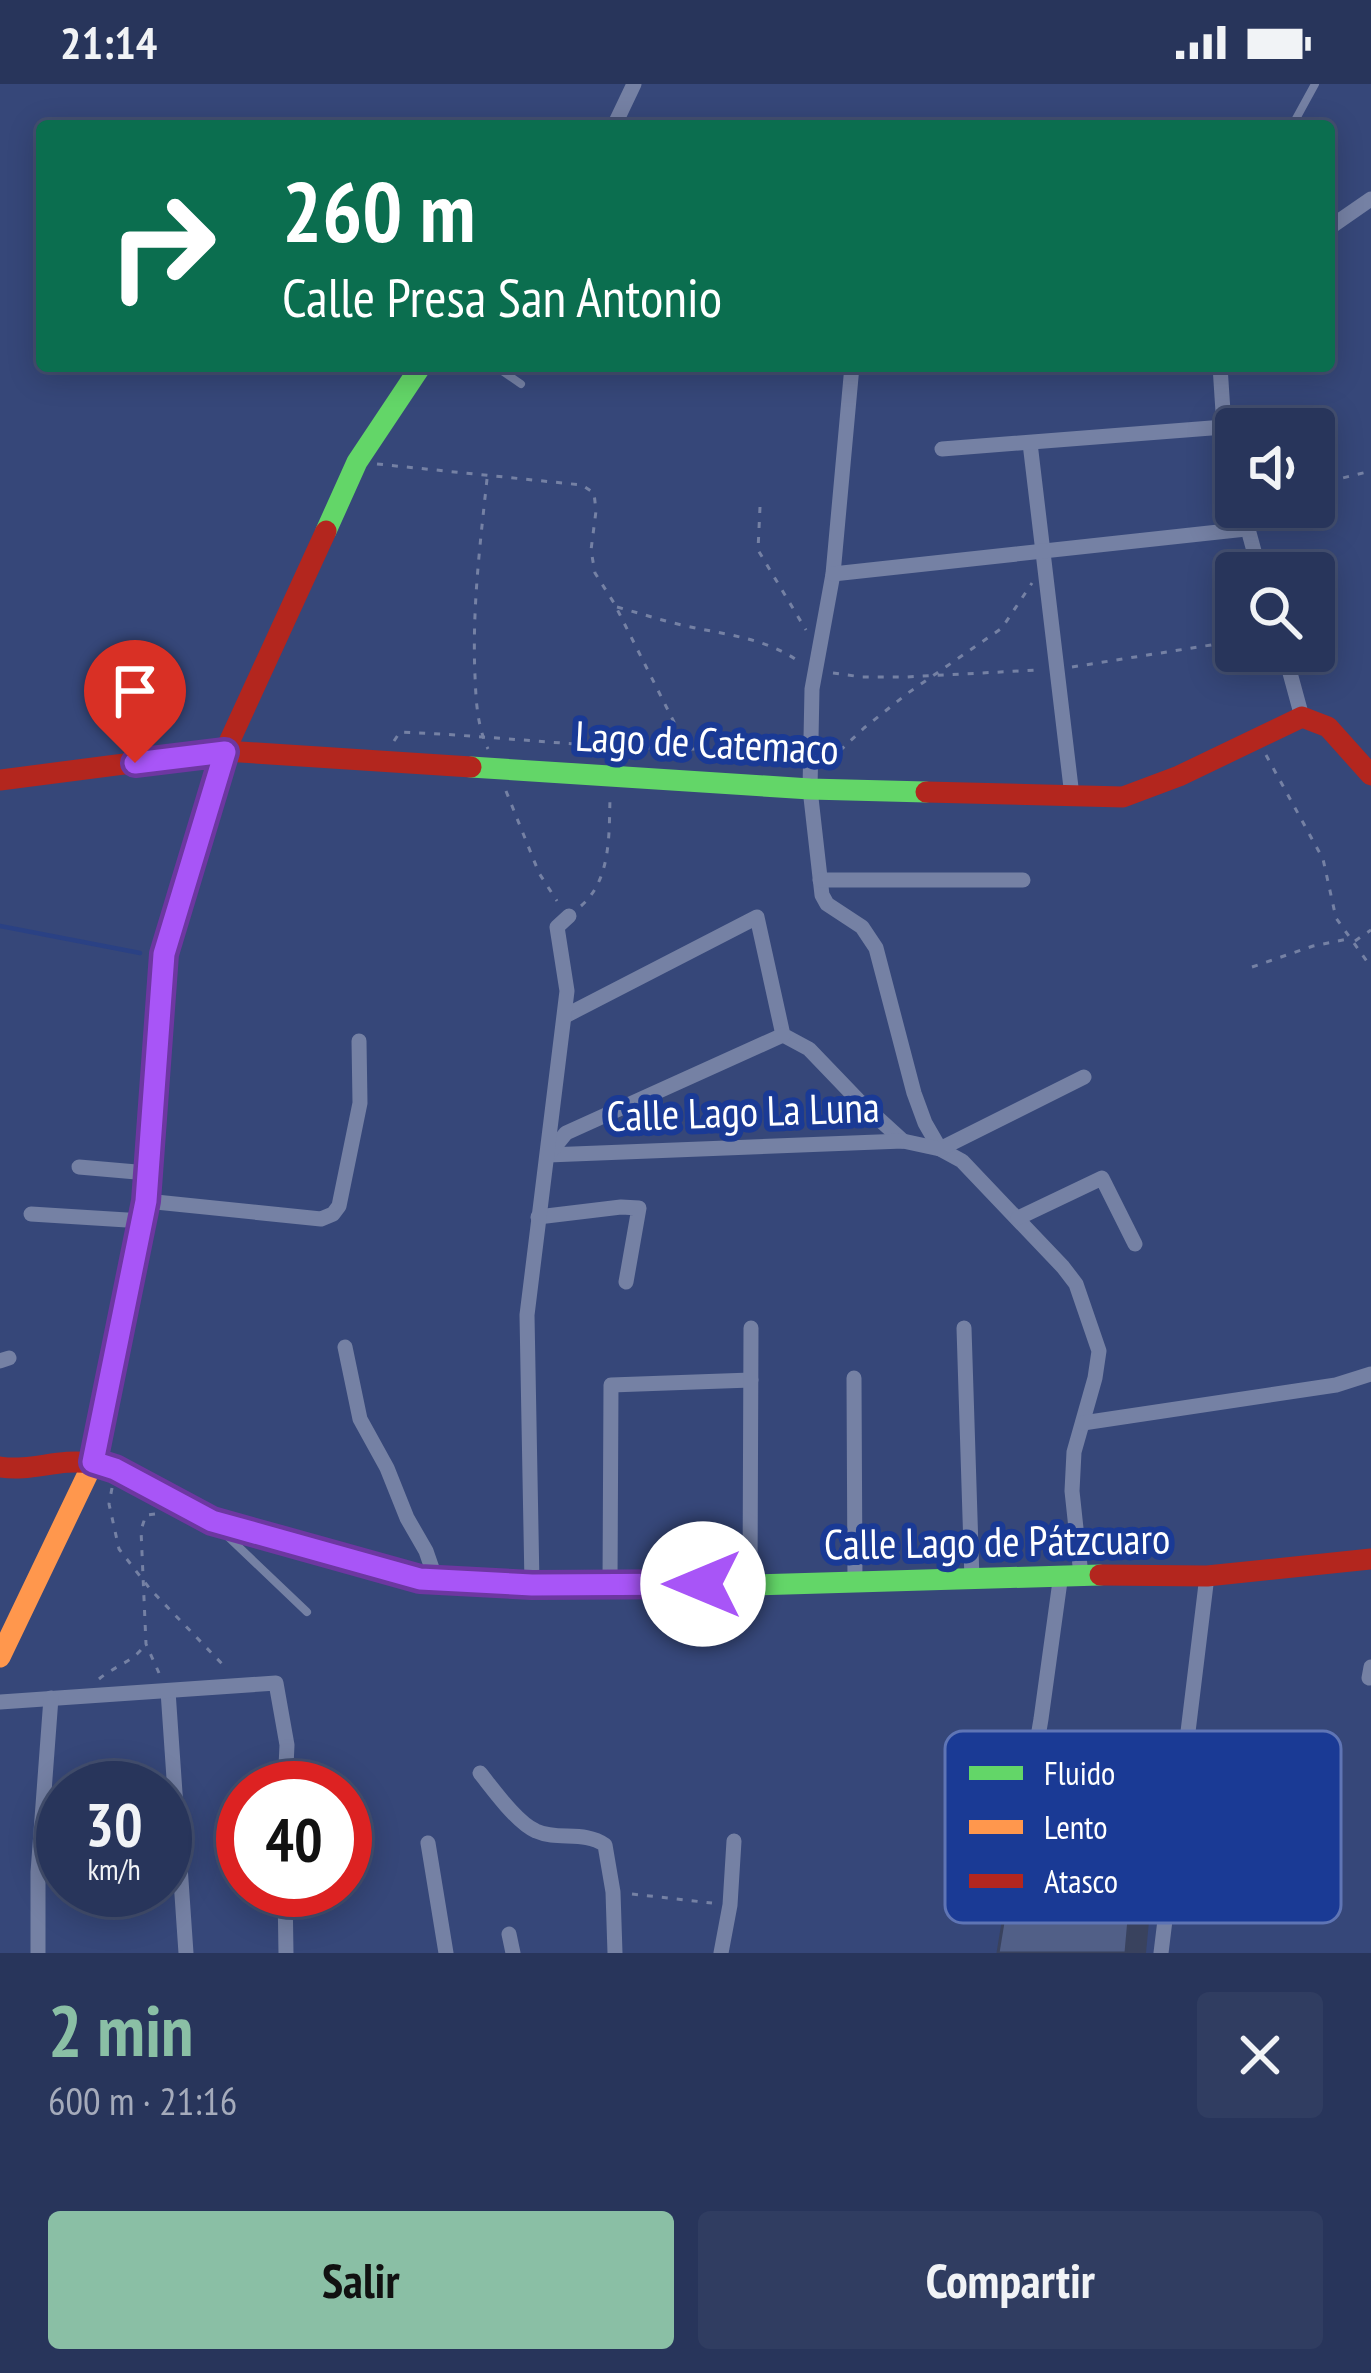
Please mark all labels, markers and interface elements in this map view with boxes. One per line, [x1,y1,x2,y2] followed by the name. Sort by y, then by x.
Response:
[60,13,157,71] text: 21:14
[282,156,475,265] text: 260 m
[84,168,240,324] icon: right
[282,262,722,332] text: Calle Presa San Antonio
[1215,408,1335,672] map controls
[1215,408,1335,528] button: sound
[1215,552,1335,672] button: search
[84,640,186,763] pin
[102,658,168,724] icon: arrive
[574,708,840,776] street label: Lago de Catemaco
[606,1079,880,1143] street label: Calle Lago La Luna
[823,1510,1171,1572] street label: Calle Lago de Pátzcuaro
[640,1521,766,1647] position arrow
[945,1731,1341,1923] legend
[1044,1751,1115,1794] text: Fluido
[216,1761,372,1917] speed limit sign: 40
[85,1785,143,1863] text: 30
[1044,1805,1107,1848] text: Lento
[87,1849,141,1888] text: km/h
[1044,1859,1118,1902] text: Atasco
[48,1983,193,2076] text: 2 min
[1197,1992,1323,2118] button: close
[48,2075,237,2126] text: 600 m · 21:16
[48,2211,674,2349] button: Salir
[698,2211,1323,2349] button: Compartir

